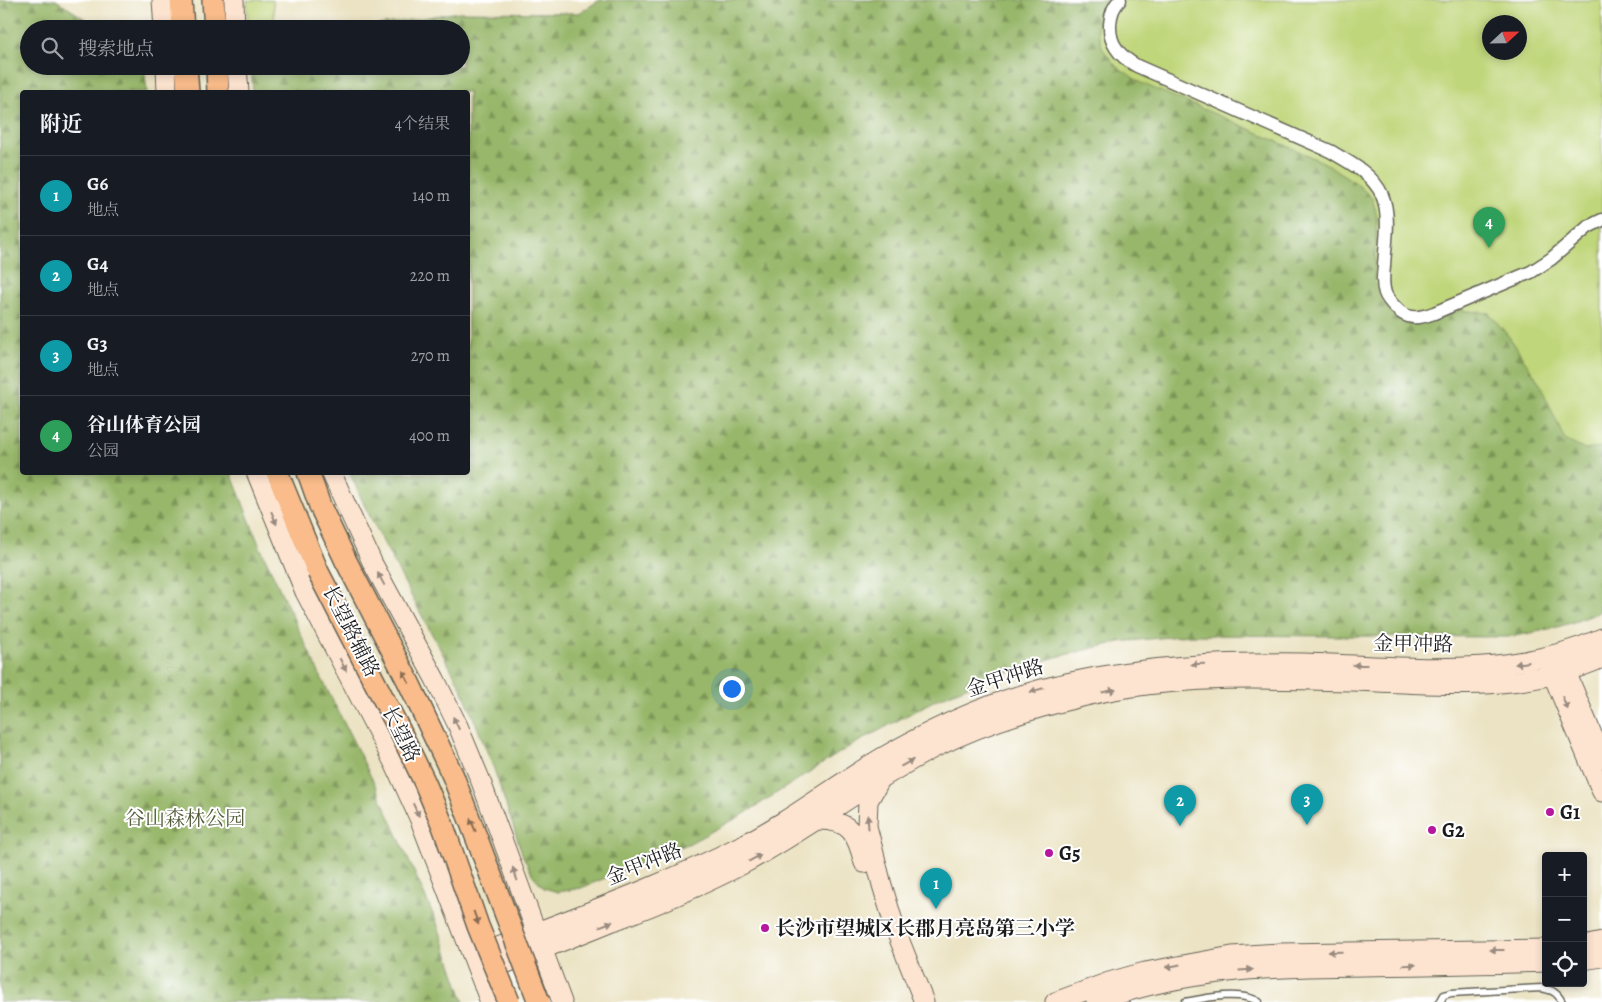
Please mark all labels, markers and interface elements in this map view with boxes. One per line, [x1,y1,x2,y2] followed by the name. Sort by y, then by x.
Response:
[1482,15,1527,60] north arrow
[20,20,470,75] search box
[38,34,66,62] icon: search
[78,36,154,62] text: 搜索地点
[40,110,82,138] text: 附近
[395,113,450,135] text: 4个结果
[87,171,108,197] text: G6
[53,185,59,207] text: 1
[412,185,450,207] text: 140 m
[87,199,119,221] text: 地点
[1473,207,1505,248] pin: 4
[87,251,108,277] text: G4
[52,265,60,287] text: 2
[410,265,450,287] text: 220 m
[87,279,119,301] text: 地点
[87,331,108,357] text: G3
[53,345,59,367] text: 3
[411,345,450,367] text: 270 m
[87,359,119,381] text: 地点
[87,412,201,438] text: 谷山体育公园
[52,425,60,447] text: 4
[409,425,450,447] text: 400 m
[87,440,119,462] text: 公园
[270,511,278,525] one-way arrow
[377,571,385,586] one-way arrow
[316,580,386,682] street label: 长望路辅路
[1373,630,1453,658] street label: 金甲冲路
[963,653,1047,703] street label: 金甲冲路
[339,657,347,672] one-way arrow
[1514,659,1530,667] one-way arrow
[1189,661,1205,669] one-way arrow
[1352,661,1368,669] one-way arrow
[402,670,410,684] one-way arrow
[719,676,745,702] your location
[1030,686,1045,694] one-way arrow
[1101,687,1117,695] one-way arrow
[1561,696,1569,710] one-way arrow
[376,701,426,767] street label: 长望路
[452,716,460,730] one-way arrow
[900,759,915,767] one-way arrow
[1291,784,1323,825] pin: 3
[1164,785,1196,826] pin: 2
[1560,799,1580,826] place label: G1
[412,803,420,817] one-way arrow
[125,805,245,832] park label: 谷山森林公园
[1544,806,1556,818] marker: G1
[863,814,871,830] one-way arrow
[469,817,477,832] one-way arrow
[1442,817,1465,844] place label: G2
[1426,824,1438,836] marker: G2
[602,836,686,892] street label: 金甲冲路
[1059,840,1081,867] place label: G5
[1043,847,1055,859] marker: G5
[1542,852,1587,987] map controls
[1542,852,1587,897] button: +
[747,854,762,862] one-way arrow
[511,866,519,881] one-way arrow
[920,868,952,909] pin: 1
[1542,897,1587,942] button: −
[473,911,480,926] one-way arrow
[775,915,1075,942] place label: 长沙市望城区长郡月亮岛第三小学
[599,920,614,928] one-way arrow
[759,922,771,934] marker: 长沙市望城区长郡月亮岛第三小学
[1542,942,1587,987] button: locate
[1489,946,1505,954] one-way arrow
[1326,948,1342,956] one-way arrow
[1401,961,1417,969] one-way arrow
[1165,962,1181,970] one-way arrow
[1238,965,1254,973] one-way arrow

